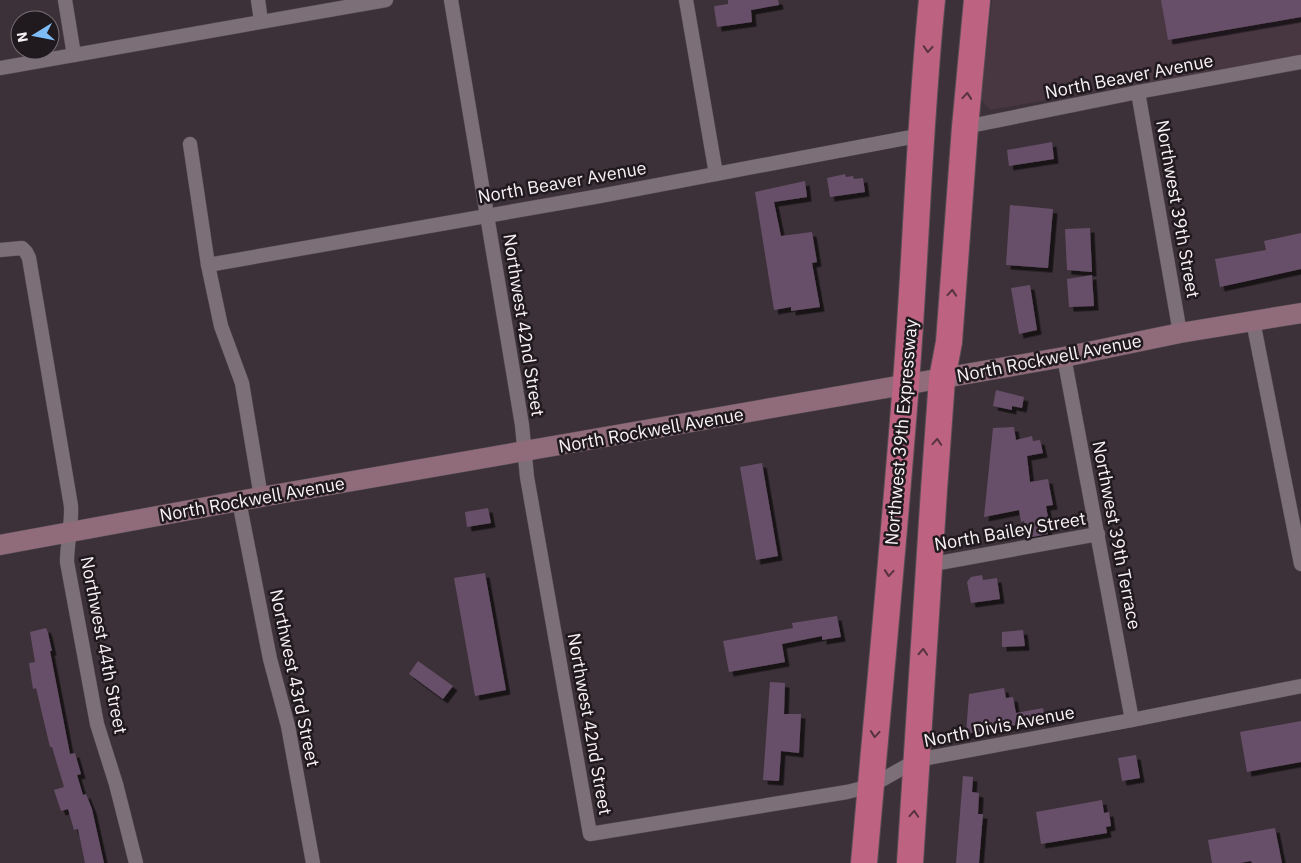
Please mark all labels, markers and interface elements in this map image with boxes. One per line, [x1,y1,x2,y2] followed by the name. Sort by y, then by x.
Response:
[10,10,60,60] north arrow
[12,31,32,44] text: N
[923,45,934,53] one-way arrow
[1043,48,1215,104] street label: North Beaver Avenue
[962,92,973,100] one-way arrow
[1151,118,1205,300] street label: Northwest 39th Street
[476,156,648,208] street label: North Beaver Avenue
[498,232,550,418] street label: Northwest 42nd Street
[947,289,958,297] one-way arrow
[880,318,922,546] street label: Northwest 39th Expressway
[955,329,1143,387] street label: North Rockwell Avenue
[557,402,746,458] street label: North Rockwell Avenue
[932,437,943,445] one-way arrow
[1087,439,1147,631] street label: Northwest 39th Terrace
[158,471,347,527] street label: North Rockwell Avenue
[932,506,1088,556] street label: North Bailey Street
[75,554,133,736] street label: Northwest 44th Street
[884,569,895,577] one-way arrow
[265,587,325,769] street label: Northwest 43rd Street
[563,631,617,817] street label: Northwest 42nd Street
[918,648,929,656] one-way arrow
[922,700,1077,752] street label: North Divis Avenue
[870,731,881,739] one-way arrow
[908,810,919,818] one-way arrow

